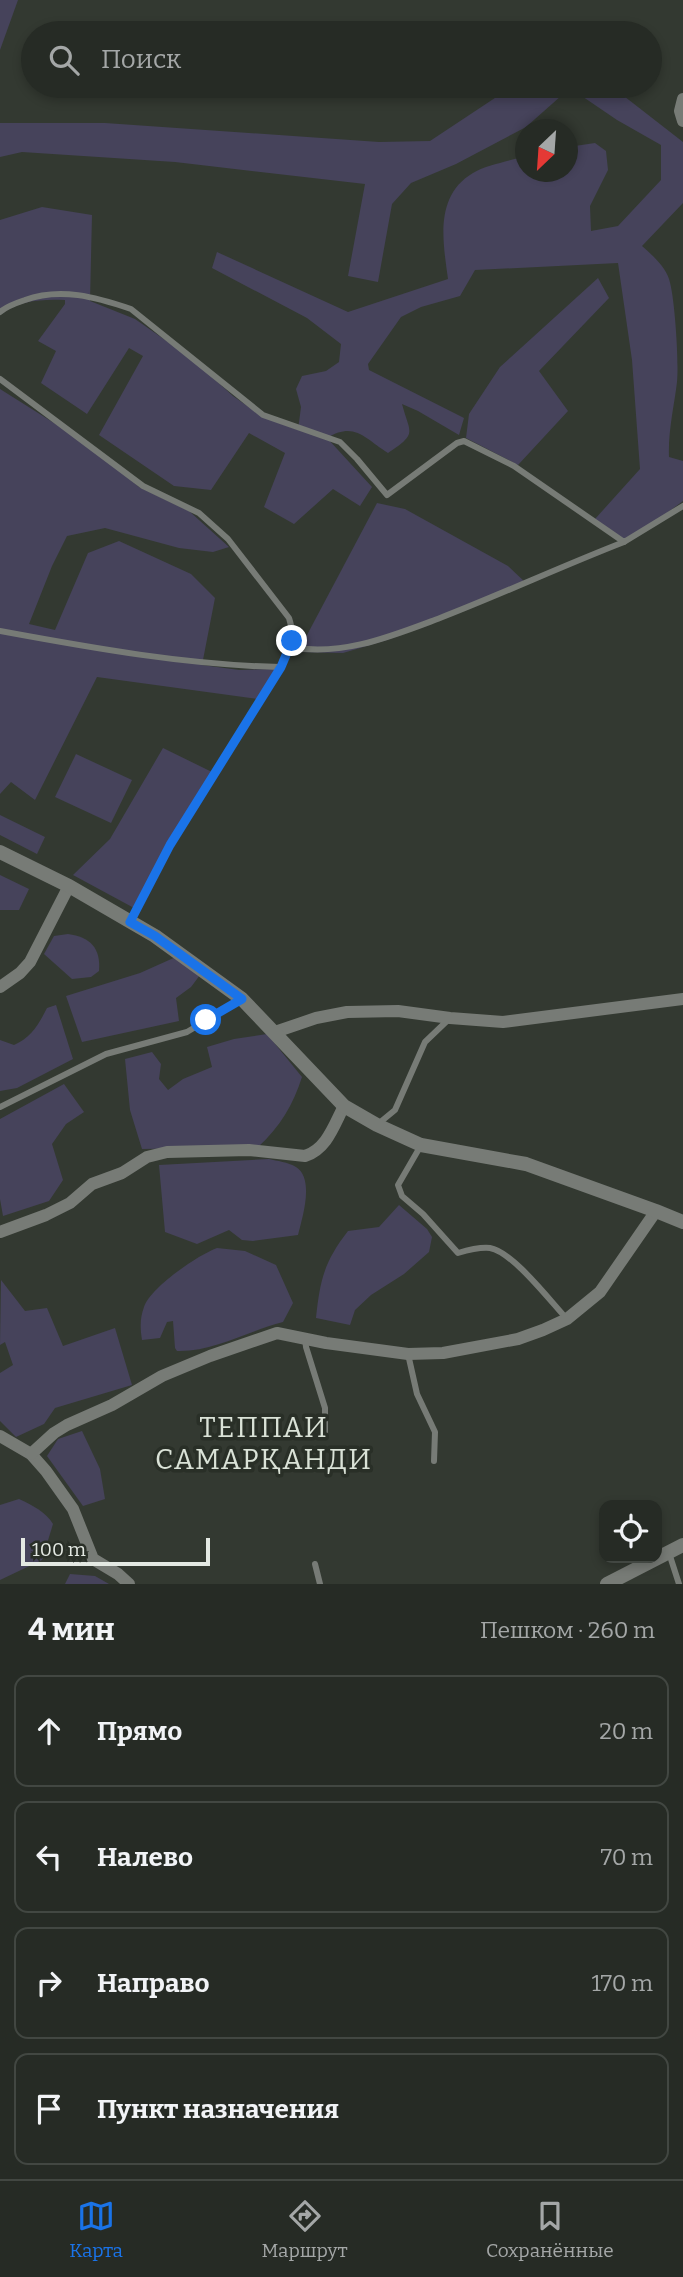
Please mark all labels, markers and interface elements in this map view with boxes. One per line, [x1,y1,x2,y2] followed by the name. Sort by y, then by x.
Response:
[21,21,662,98] search box
[45,41,83,79] icon: search
[101,44,181,75] text: Поиск
[515,119,578,182] north arrow
[276,625,307,656] route end
[190,1004,221,1035] route start
[155,1411,373,1476] district label: ТЕППАИ САМАРҚАНДИ
[599,1500,662,1563] map controls
[599,1500,662,1563] button: locate
[21,1535,210,1567] scale bar
[32,1538,86,1561] text: 100 m
[28,1612,115,1648] text: 4 мин
[480,1616,655,1644] text: Пешком · 260 m
[30,1712,68,1750] icon: ahead
[97,1716,182,1747] text: Прямо
[599,1717,653,1745] text: 20 m
[30,1838,68,1876] icon: left
[97,1842,193,1873] text: Налево
[601,1843,653,1871] text: 70 m
[30,1964,68,2002] icon: right
[97,1968,210,1999] text: Направо
[591,1969,653,1997] text: 170 m
[30,2090,68,2128] icon: arrive
[97,2094,339,2125] text: Пункт назначения
[69,2197,123,2262] tab: Карта
[261,2197,348,2262] tab: Маршрут
[486,2197,614,2262] tab: Сохранённые

